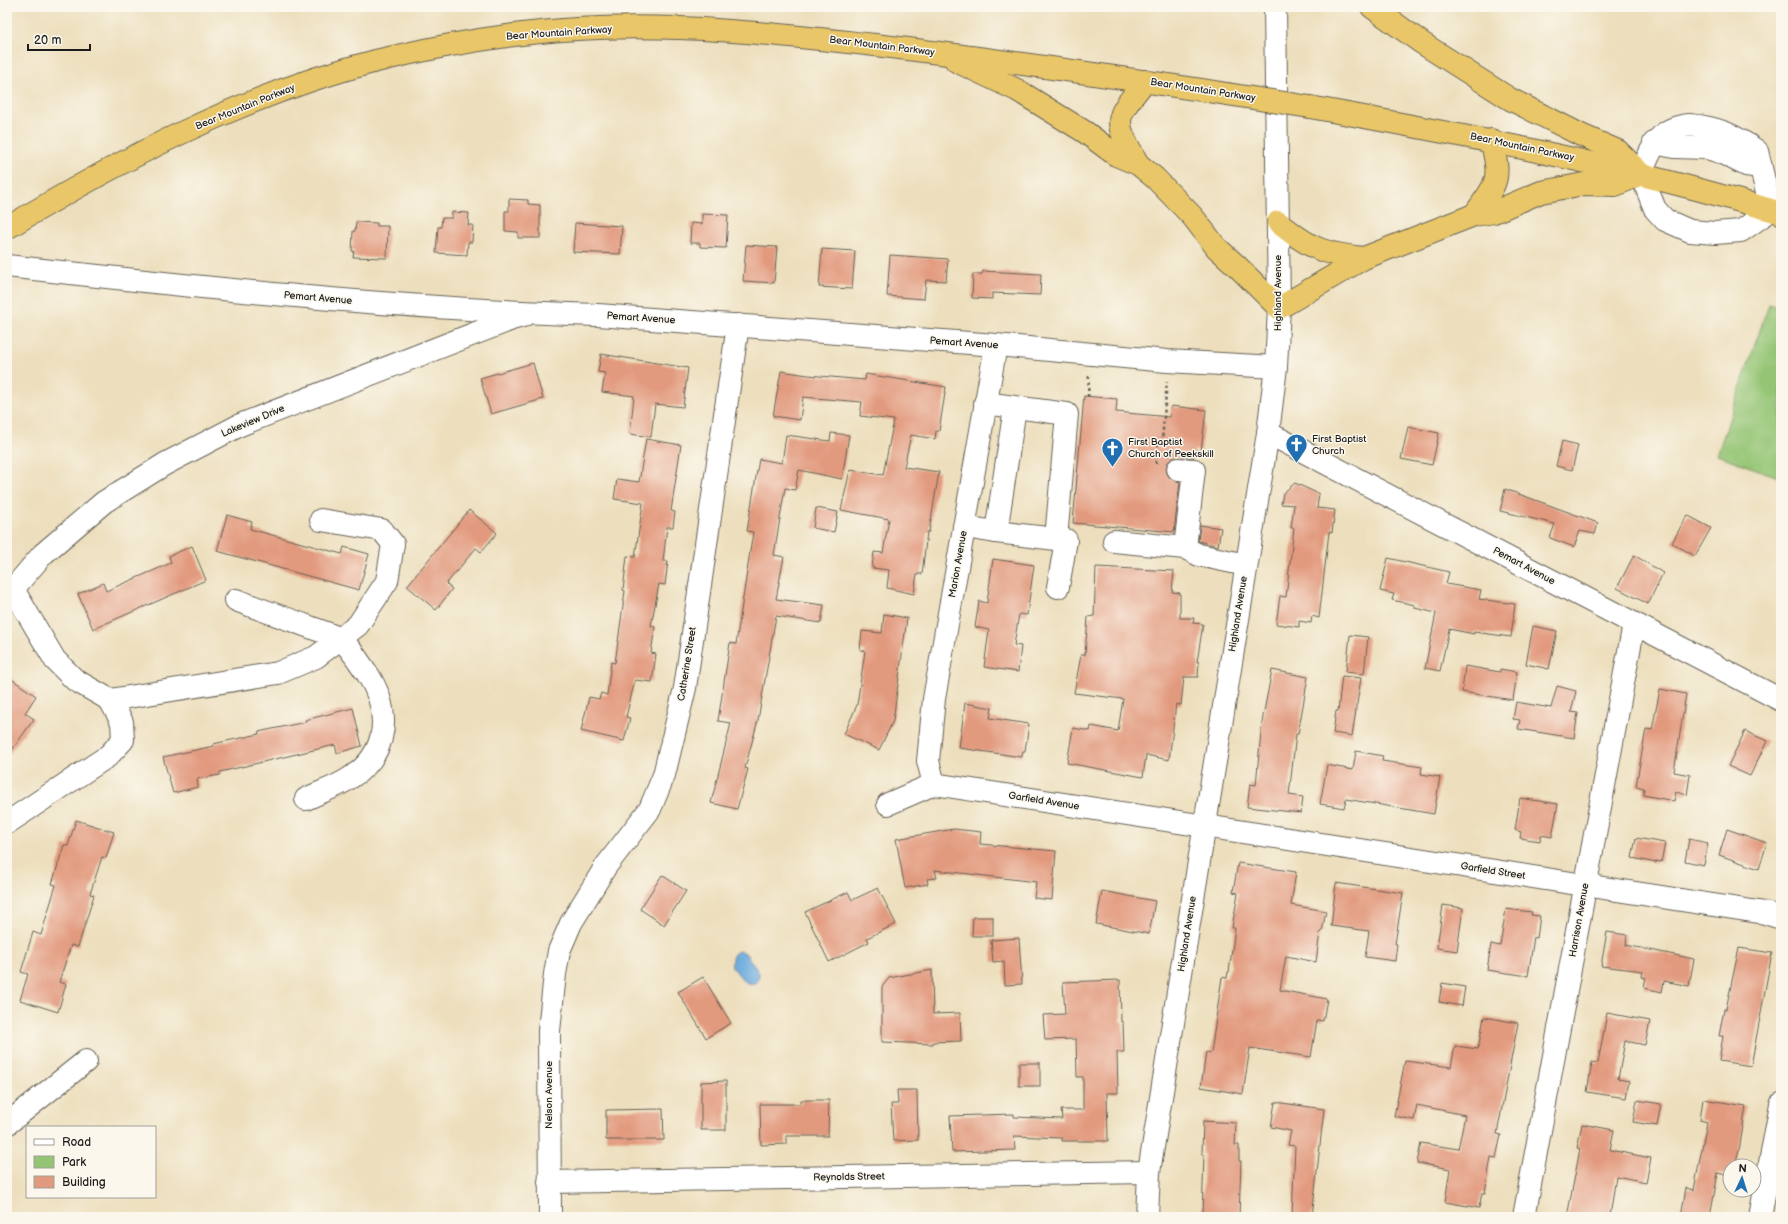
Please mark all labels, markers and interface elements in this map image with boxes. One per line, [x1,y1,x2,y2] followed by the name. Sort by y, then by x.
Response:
[506,23,613,43] street label: Bear Mountain Parkway
[28,26,90,52] scale bar
[34,33,61,48] text: 20 m
[829,34,936,58] street label: Bear Mountain Parkway
[1150,76,1257,104] street label: Bear Mountain Parkway
[194,81,297,132] street label: Bear Mountain Parkway
[1469,130,1576,164] street label: Bear Mountain Parkway
[1272,255,1284,331] street label: Highland Avenue
[283,289,353,307] street label: Pemart Avenue
[606,310,676,326] street label: Pemart Avenue
[929,335,999,351] street label: Pemart Avenue
[219,402,287,440] street label: Lakeview Drive
[1284,432,1310,465] church icon: First Baptist Church
[1312,433,1366,457] place label: First Baptist Church
[1100,435,1126,468] church icon: First Baptist Church of Peekskill
[1128,436,1214,460] place label: First Baptist Church of Peekskill
[946,529,970,598] street label: Marion Avenue
[1491,545,1557,587] street label: Pemart Avenue
[1226,575,1250,653] street label: Highland Avenue
[675,626,699,702] street label: Catherine Street
[1008,789,1080,813] street label: Garfield Avenue
[1460,860,1526,882] street label: Garfield Street
[1567,882,1591,958] street label: Harrison Avenue
[1175,895,1199,973] street label: Highland Avenue
[543,1061,555,1129] street label: Nelson Avenue
[26,1126,156,1198] legend
[62,1135,91,1150] text: Road
[62,1155,86,1170] text: Park
[1722,1158,1762,1198] north arrow
[1738,1162,1747,1175] text: N
[813,1170,885,1184] street label: Reynolds Street
[62,1175,106,1190] text: Building

